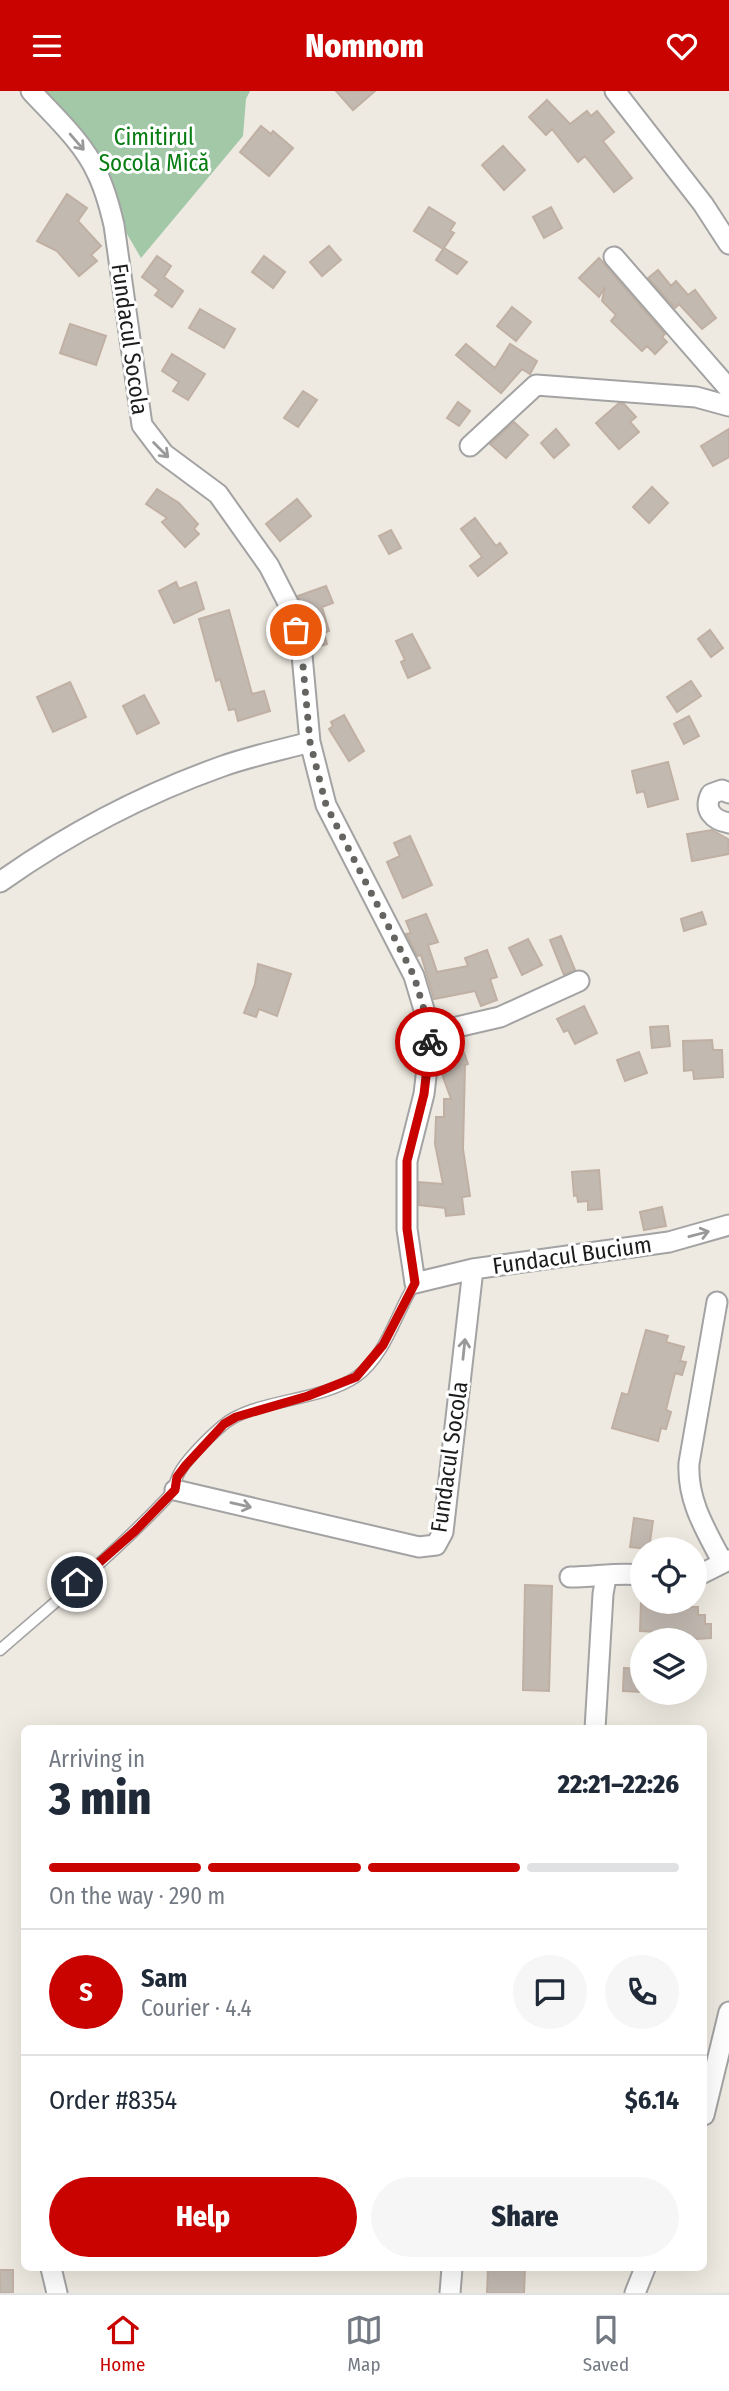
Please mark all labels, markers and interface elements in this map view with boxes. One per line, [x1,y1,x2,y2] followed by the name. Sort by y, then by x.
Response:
[28,27,66,65] icon: menu
[305,27,424,65] text: Nomnom
[663,27,701,65] icon: heart
[99,123,209,177] park label: Cimitirul Socola Mică
[68,133,85,150] one-way arrow
[106,262,154,416] street label: Fundacul Socola
[152,441,169,458] one-way arrow
[266,600,326,660] pin
[277,611,315,649] icon: bag
[395,1007,465,1077] courier
[411,1023,449,1061] icon: bike
[687,1226,709,1239] one-way arrow
[491,1230,653,1280] street label: Fundacul Bucium
[457,1338,470,1360] one-way arrow
[425,1380,473,1534] street label: Fundacul Socola
[229,1499,252,1513] one-way arrow
[630,1537,707,1705] map controls
[630,1537,707,1614] button: locate
[47,1552,107,1612] pin
[58,1563,96,1601] icon: home
[630,1628,707,1705] button: layers
[49,1745,145,1773] text: Arriving in
[558,1769,679,1800] text: 22:21–22:26
[49,1771,151,1826] text: 3 min
[49,1882,225,1910] text: On the way · 290 m
[513,1955,587,2029] button: chat
[605,1955,679,2029] button: phone
[141,1963,187,1994] text: Sam
[79,1977,93,2008] text: S
[141,1994,252,2022] text: Courier · 4.4
[49,2085,177,2116] text: Order #8354
[625,2085,679,2116] text: $6.14
[49,2177,357,2257] button: Help
[371,2177,679,2257] button: Share
[100,2311,145,2376] tab: Home
[345,2311,383,2376] tab: Map
[583,2311,629,2376] tab: Saved

